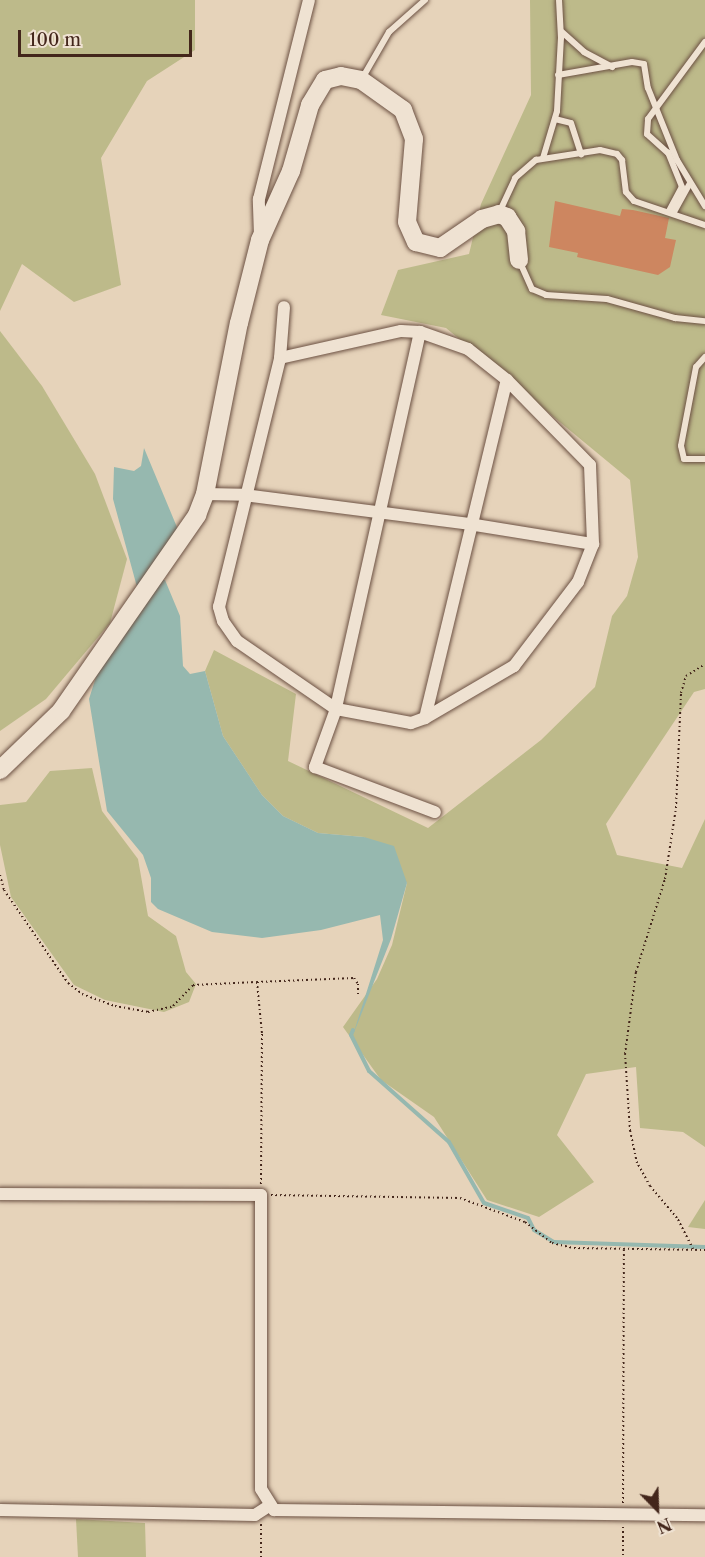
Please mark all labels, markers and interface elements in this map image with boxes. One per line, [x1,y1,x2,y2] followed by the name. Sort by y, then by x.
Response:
[21,18,195,56] scale bar
[29,29,81,51] text: 100 m
[627,1479,687,1539] north arrow
[654,1514,674,1537] text: N

